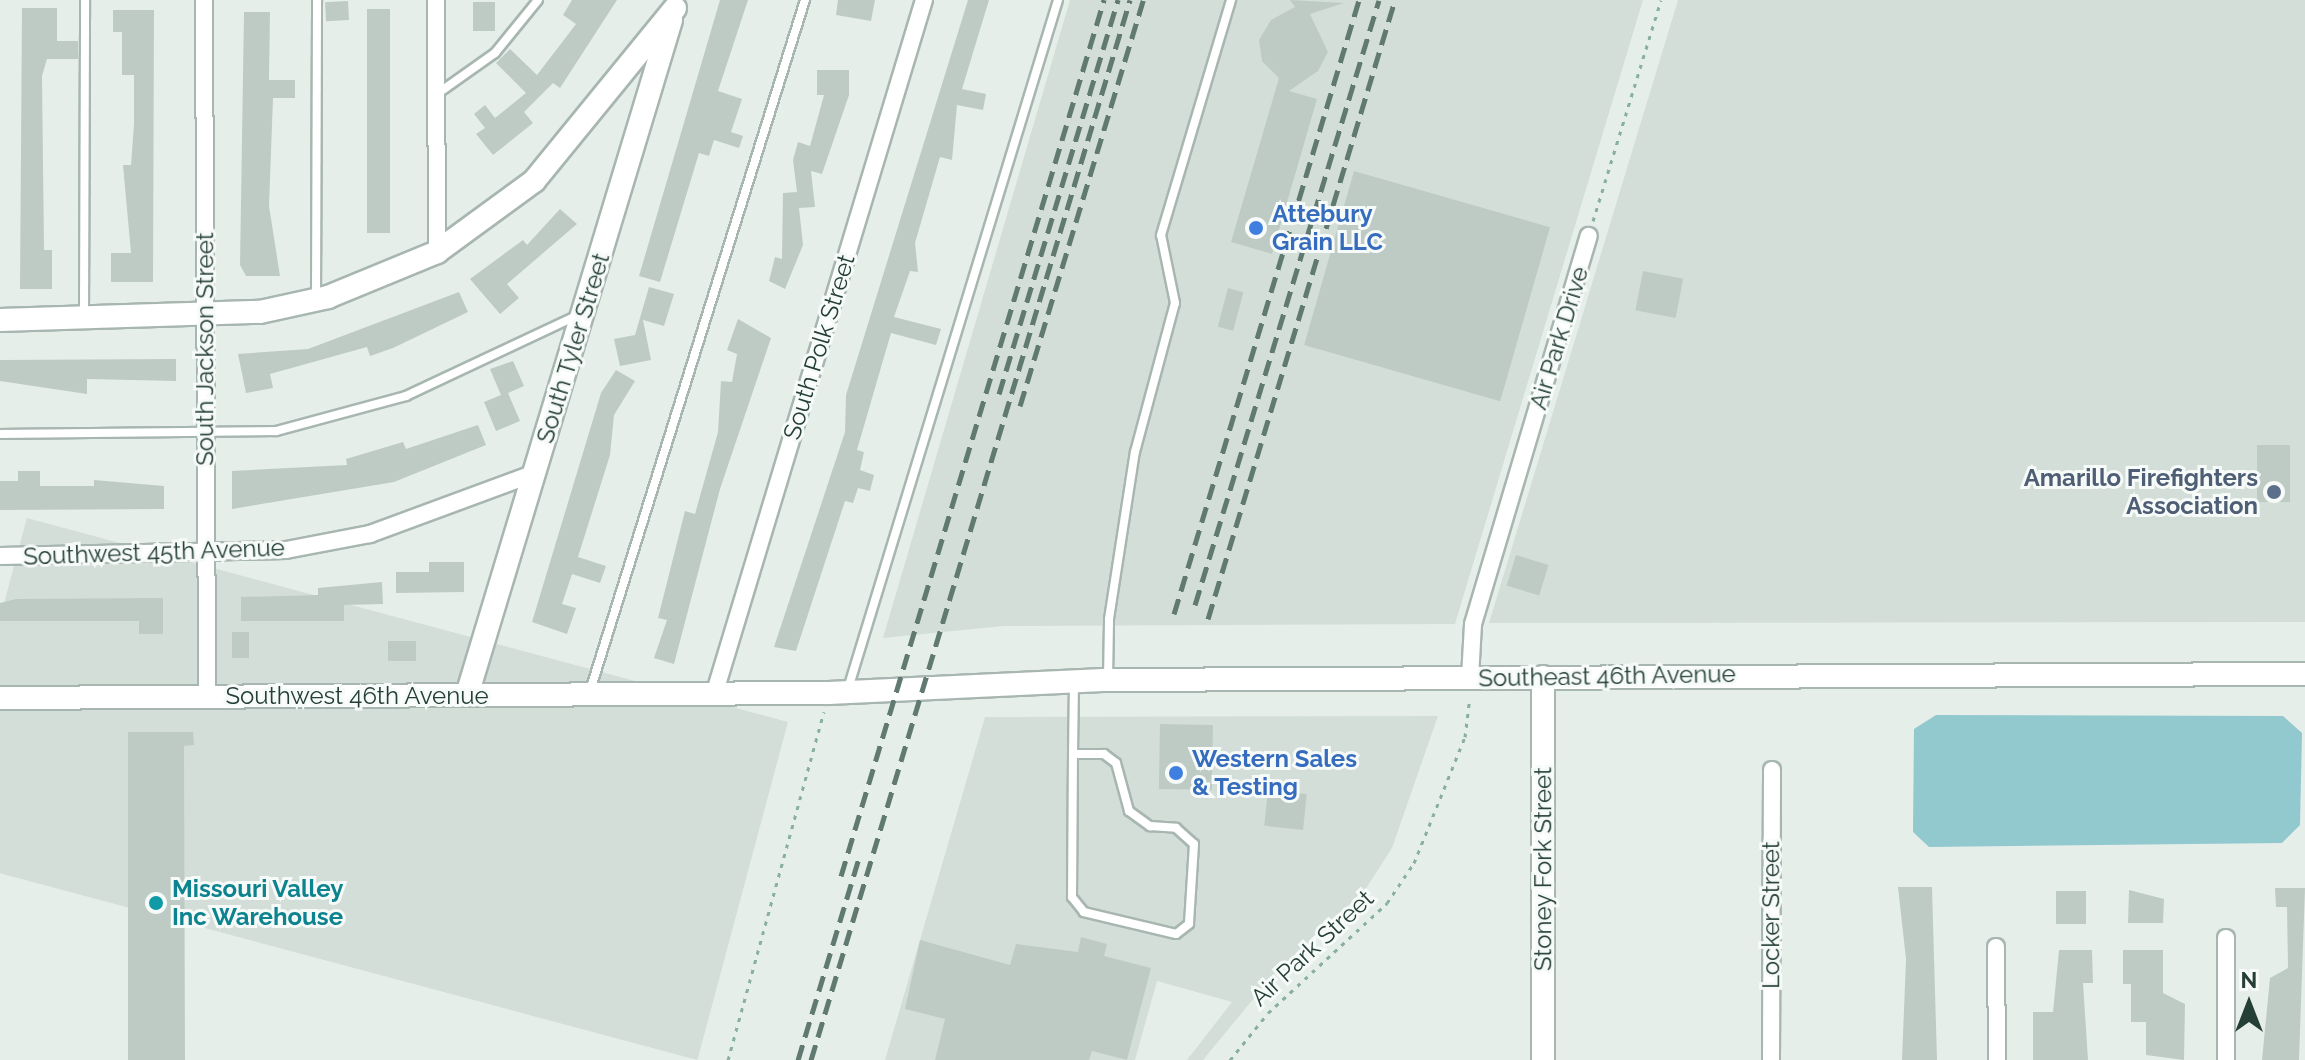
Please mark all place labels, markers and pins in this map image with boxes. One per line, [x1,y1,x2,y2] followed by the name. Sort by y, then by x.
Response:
[1272,200,1383,256] place label: Attebury Grain LLC
[1247,219,1265,237] marker: Attebury Grain LLC
[2024,464,2258,520] place label: Amarillo Firefighters Association
[2265,483,2283,501] marker: Amarillo Firefighters Association
[1192,745,1357,801] place label: Western Sales & Testing
[1167,764,1185,782] marker: Western Sales & Testing
[172,875,344,931] place label: Missouri Valley Inc Warehouse
[147,894,165,912] marker: Missouri Valley Inc Warehouse

